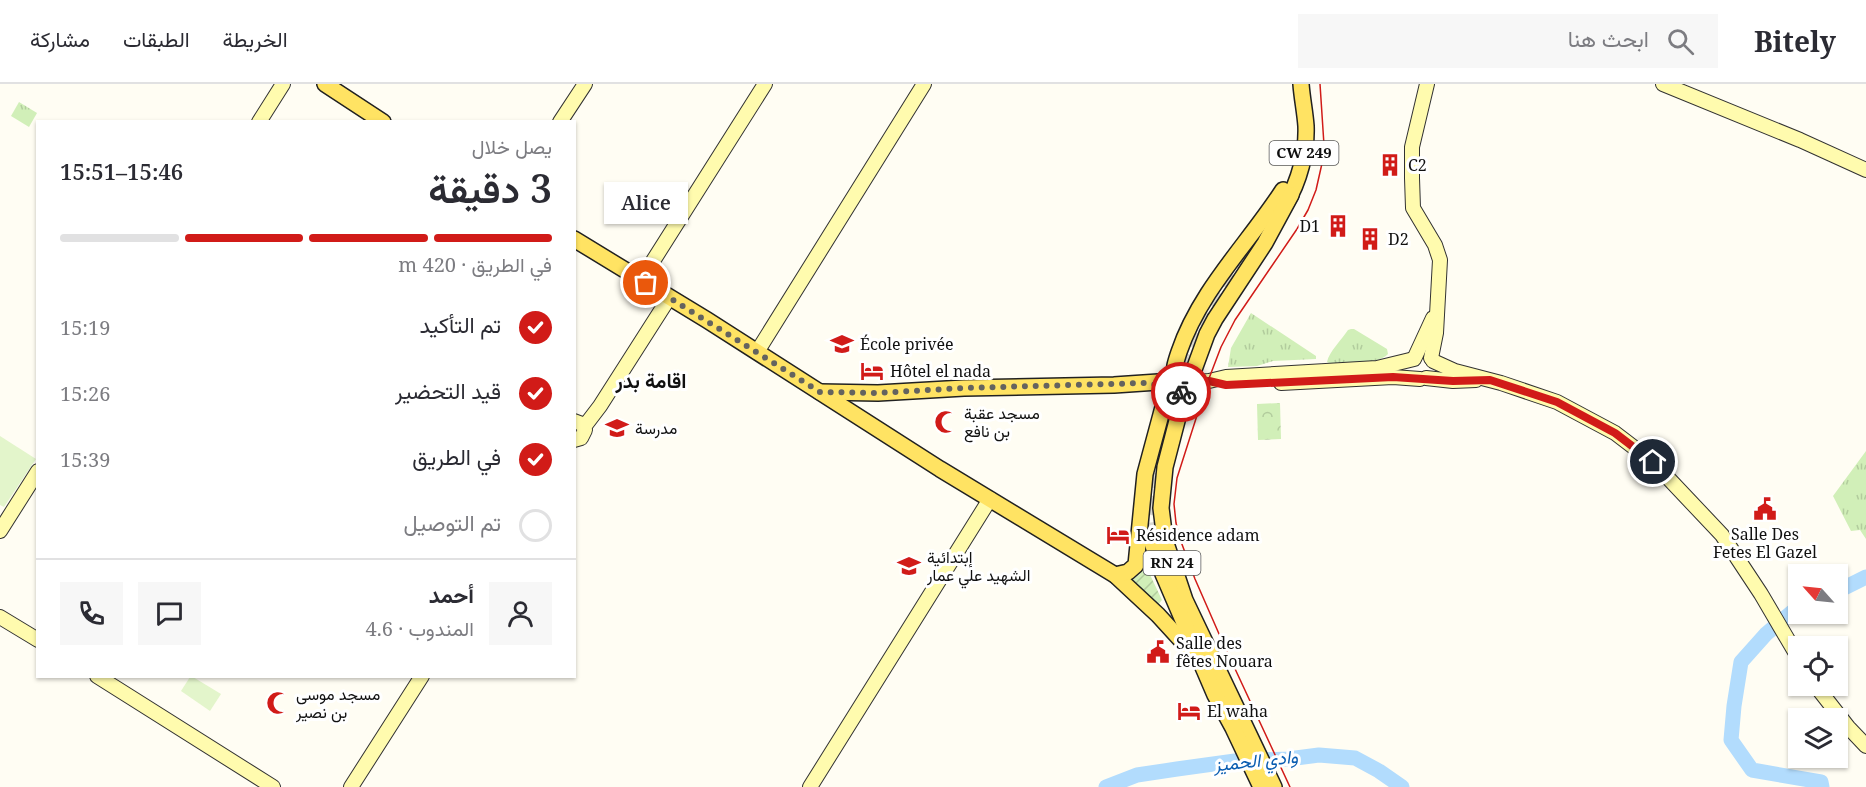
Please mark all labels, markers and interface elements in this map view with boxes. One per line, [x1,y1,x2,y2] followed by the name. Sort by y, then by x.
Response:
[1298,14,1718,68] search box
[1754,22,1836,60] text: Bitely
[1568,23,1649,53] text: ابحث هنا
[30,25,90,53] text: مشاركة
[123,25,190,53] text: الطبقات
[223,25,288,53] text: الخريطة
[1664,25,1697,58] icon: search
[472,133,552,160] text: يصل خلال
[1270,141,1338,165] road number: CW 249
[1377,152,1403,178] building icon: C2
[1408,154,1427,176] place label: C2
[60,156,183,186] text: 15:46–15:51
[428,161,552,214] text: 3 دقيقة
[604,181,688,223] callout: Alice
[621,189,671,216] text: Alice
[1325,213,1351,239] building icon: D1
[1299,215,1320,237] place label: D1
[1357,226,1383,252] building icon: D2
[1388,228,1409,250] place label: D2
[398,251,552,278] text: في الطريق · 420 m
[620,257,671,308] pin
[629,266,662,299] icon: bag
[420,309,501,339] text: تم التأكيد
[519,311,552,344] icon: check
[60,314,110,341] text: 15:19
[829,331,855,357] school or university icon: École privée
[860,333,954,355] place label: École privée
[859,358,885,384] hotel icon: Hôtel el nada
[890,360,991,382] place label: Hôtel el nada
[1151,362,1211,422] courier
[615,367,686,394] district label: اقامة بدر
[395,375,501,405] text: قيد التحضير
[1165,376,1198,409] icon: bike
[519,377,552,410] icon: check
[60,380,110,407] text: 15:26
[964,402,1040,443] place label: مسجد عقبة بن نافع
[933,409,959,435] mosque icon: مسجد عقبة بن نافع
[604,415,630,441] school or university icon: مدرسة
[635,417,677,439] place label: مدرسة
[1627,436,1678,487] pin
[412,441,501,471] text: في الطريق
[519,443,552,476] icon: check
[1636,445,1669,478] icon: home
[60,446,110,473] text: 15:39
[1752,496,1778,522] public building icon: Salle Des Fetes El Gazel
[404,507,501,537] text: تم التوصيل
[1105,522,1131,548] hotel icon: Résidence adam
[1713,523,1817,563] place label: Salle Des Fetes El Gazel
[1136,524,1260,546] place label: Résidence adam
[926,546,1030,589] place label: إبتدائية الشهيد علي عمار
[1144,551,1200,575] road number: RN 24
[896,553,922,579] school or university icon: إبتدائية الشهيد علي عمار
[1788,564,1848,624] north arrow
[1788,564,1848,768] map controls
[429,579,474,609] text: أحمد
[60,582,123,645] button: phone
[138,582,201,645] button: chat
[489,582,552,645] button: person
[366,615,474,642] text: المندوب · 4.6
[1176,632,1273,672] place label: Salle des fêtes Nouara
[1788,636,1848,696] button: locate
[1145,639,1171,665] public building icon: Salle des fêtes Nouara
[295,683,380,723] place label: مسجد موسى بن نصير
[265,690,291,716] mosque icon: مسجد موسى بن نصير
[1176,698,1202,724] hotel icon: El waha
[1207,700,1268,722] place label: El waha
[1788,708,1848,768] button: layers
[1212,744,1299,780] water label: وادي الحميز

